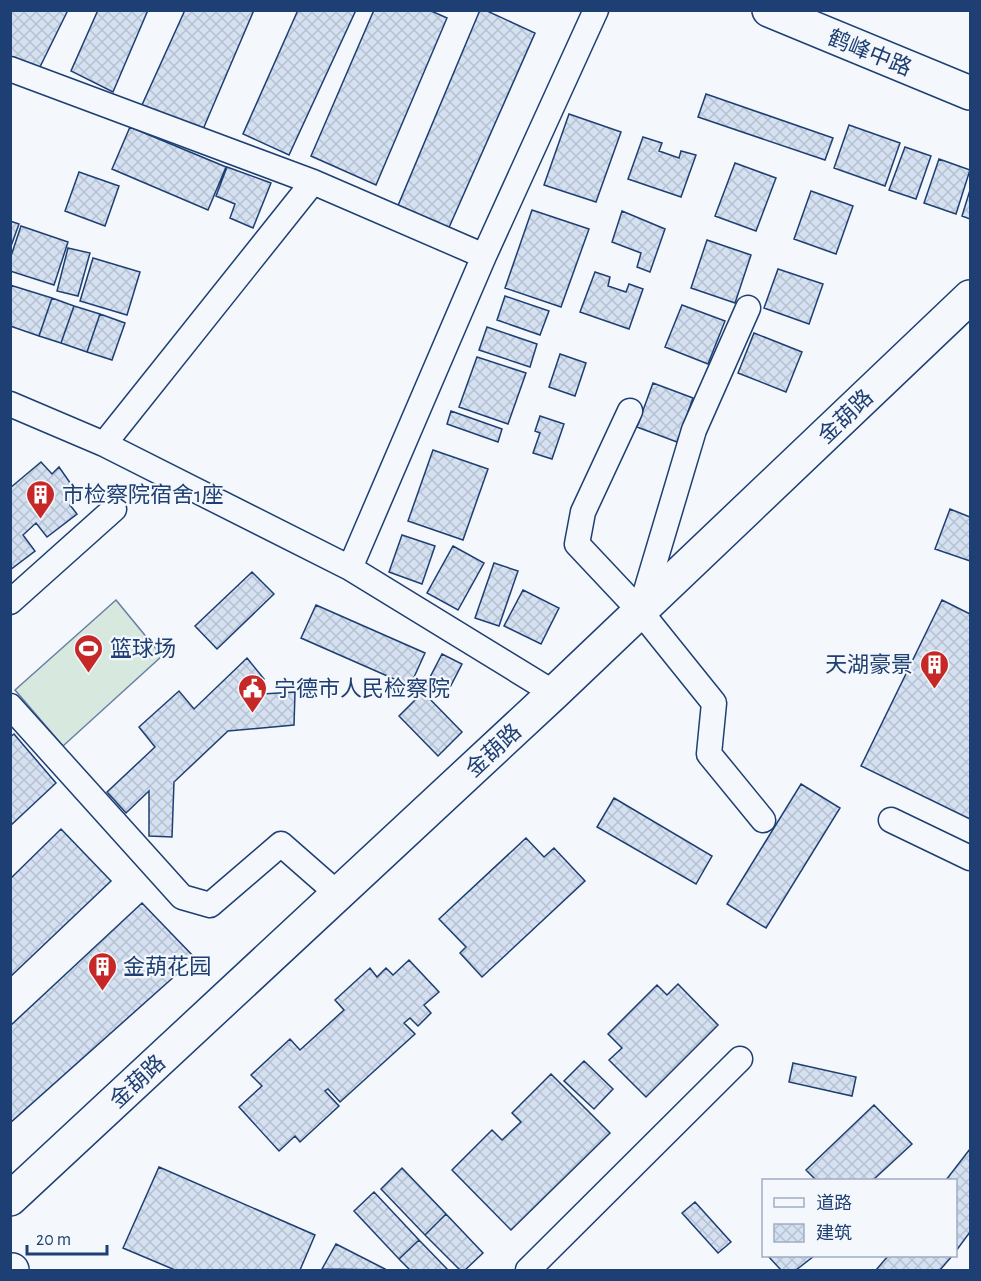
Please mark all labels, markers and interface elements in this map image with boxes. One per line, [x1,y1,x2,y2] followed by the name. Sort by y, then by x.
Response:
[825,25,915,80] street label: 鹤峰中路
[814,385,877,448] street label: 金葫路
[25,478,57,520] building icon: 市检察院宿舍1座
[62,483,224,506] place label: 市检察院宿舍1座
[73,632,105,674] sports icon: 篮球场
[110,637,176,660] place label: 篮球场
[918,648,950,690] building icon: 天湖豪景
[825,653,913,676] place label: 天湖豪景
[237,672,269,714] public building icon: 宁德市人民检察院
[274,677,450,700] place label: 宁德市人民检察院
[461,719,525,781] street label: 金葫路
[86,950,118,992] building icon: 金葫花园
[123,955,211,978] place label: 金葫花园
[105,1050,169,1112] street label: 金葫路
[762,1179,957,1257] legend
[816,1193,852,1213] text: 道路
[27,1218,106,1256] scale bar
[816,1223,852,1243] text: 建筑
[36,1231,71,1249] text: 20 m

